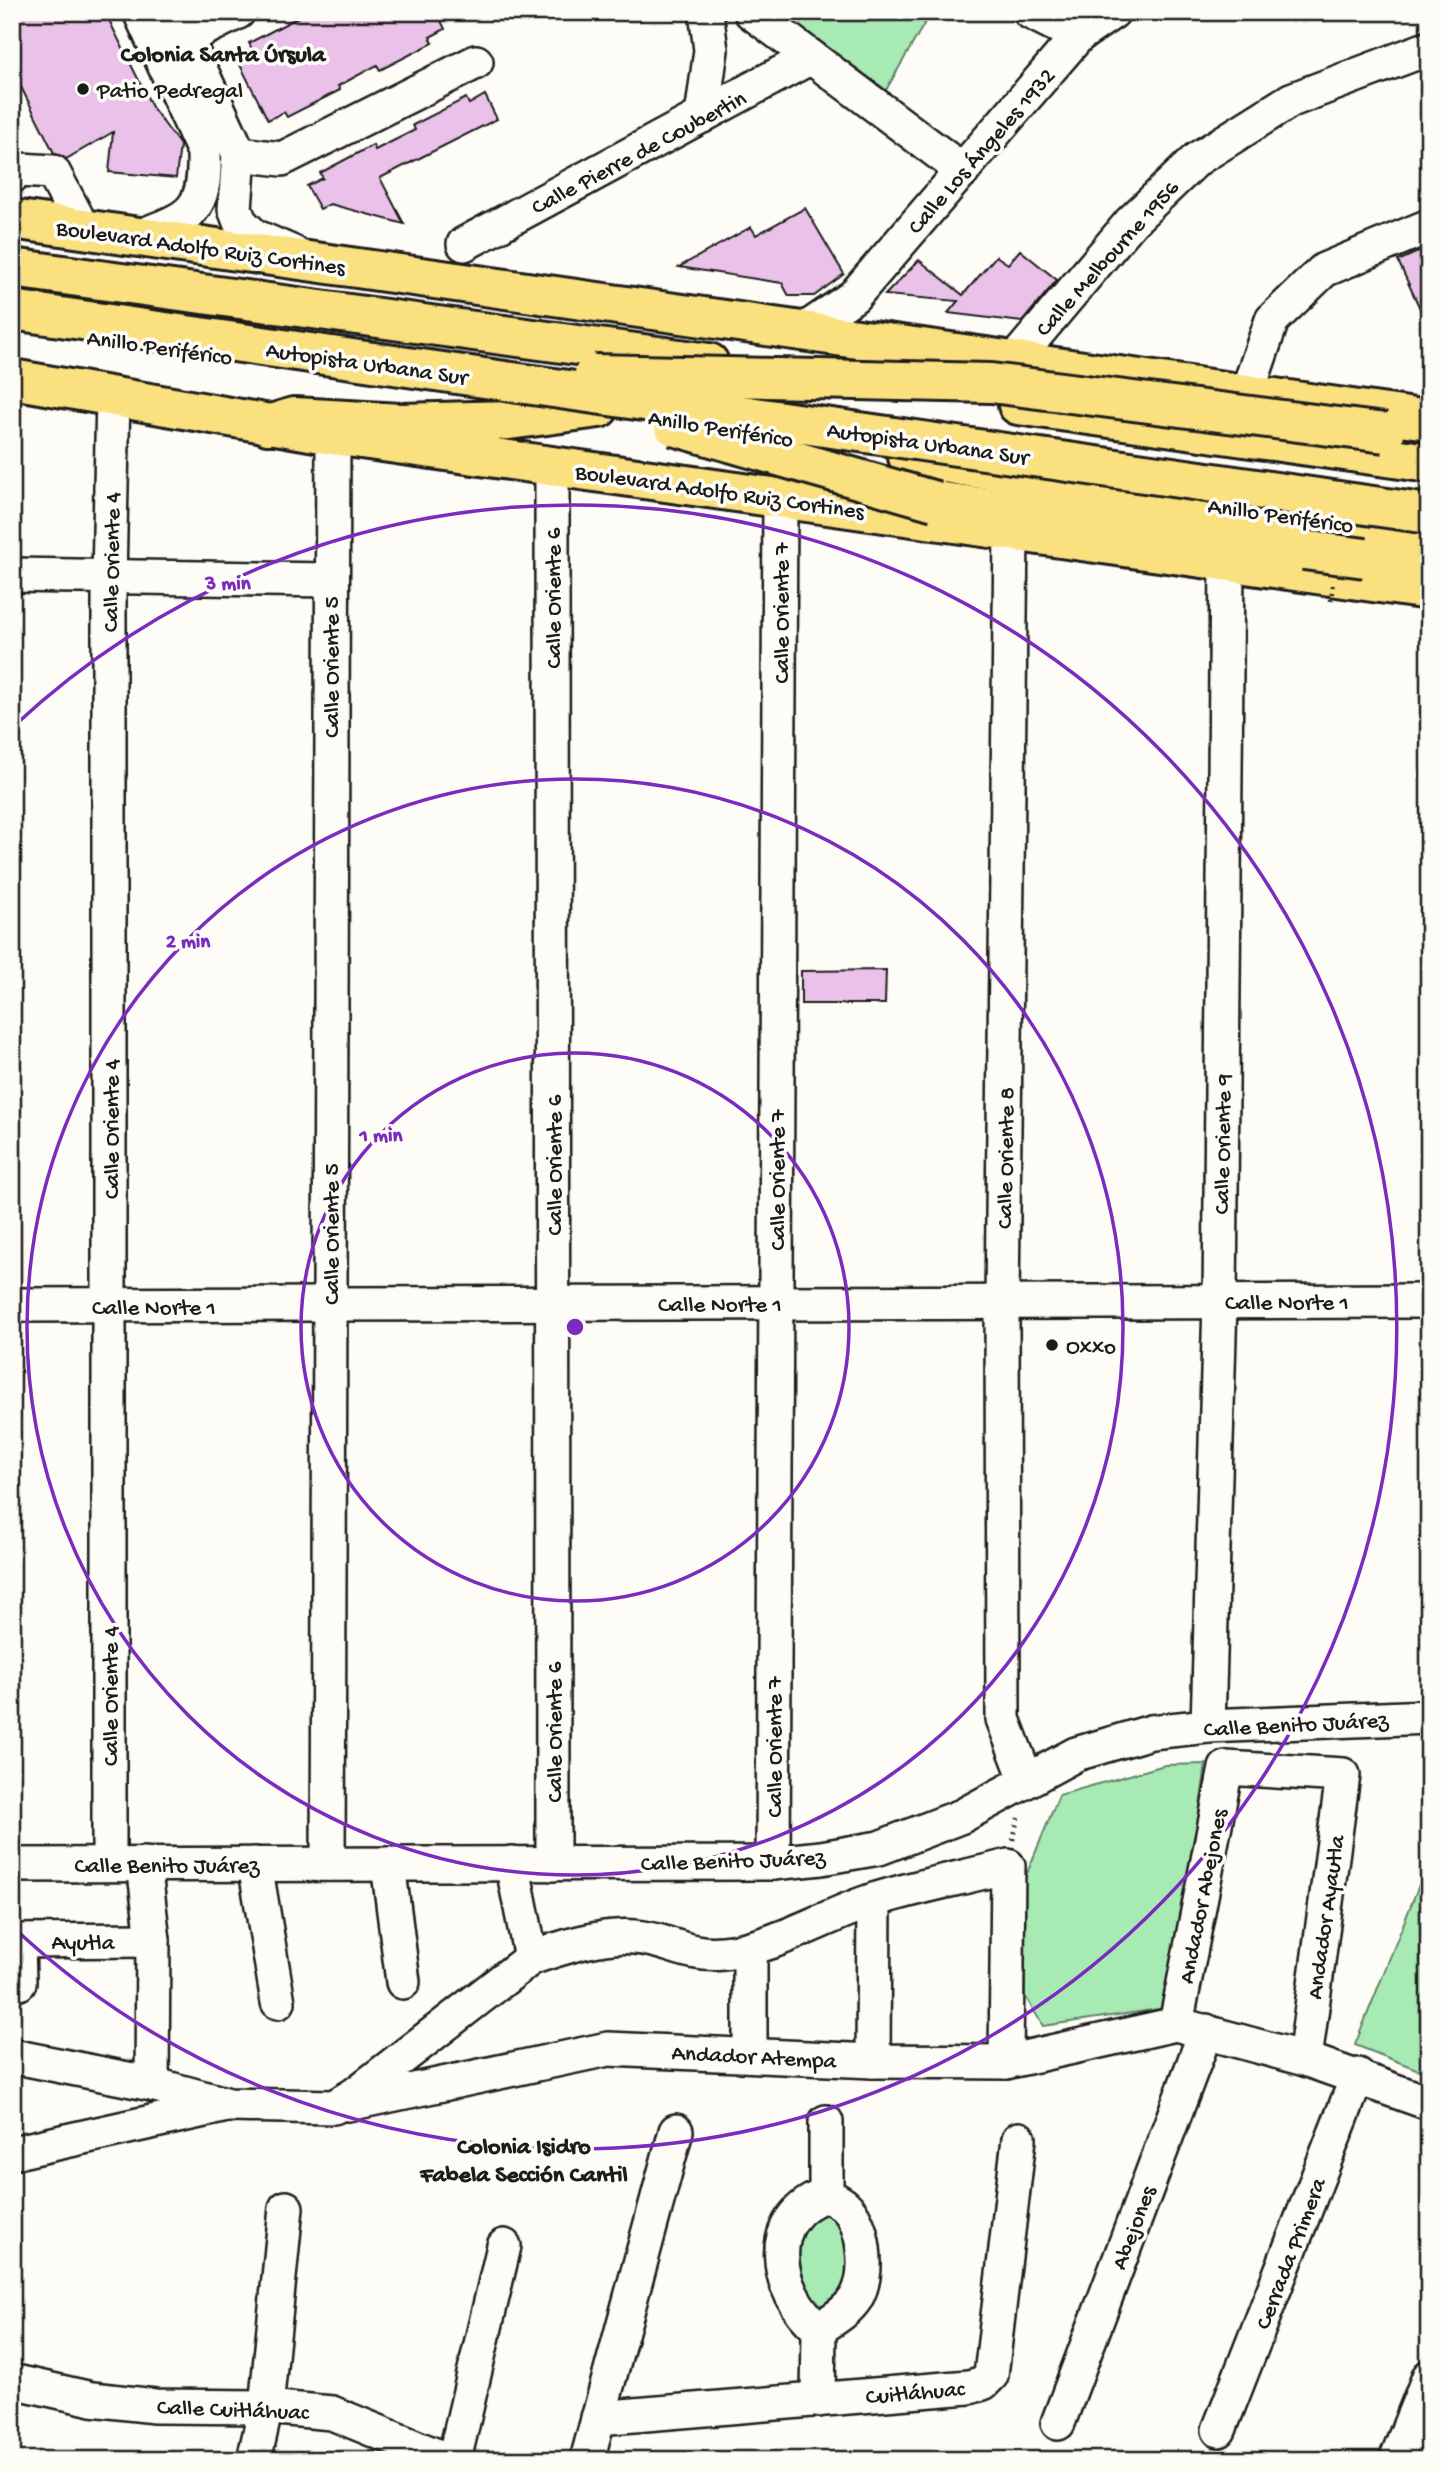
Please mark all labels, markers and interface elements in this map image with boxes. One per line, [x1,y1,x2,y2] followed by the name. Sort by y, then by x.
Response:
[121,42,327,71] district label: Colonia Santa Úrsula
[902,63,1062,241] street label: Calle Los Ángeles 1932
[96,79,243,106] place label: Patio Pedregal
[75,81,91,97] marker: Patio Pedregal
[528,86,752,222] street label: Calle Pierre de Coubertin
[1031,175,1186,343] street label: Calle Melbourne 1956
[53,216,347,283] street label: Boulevard Adolfo Ruiz Cortines
[85,326,234,373] street label: Anillo Periférico
[264,338,471,393] street label: Autopista Urbana Sur
[646,406,795,455] street label: Anillo Periférico
[825,418,1032,473] street label: Autopista Urbana Sur
[572,460,866,527] street label: Boulevard Adolfo Ruiz Cortines
[99,492,128,632] street label: Calle Oriente 4
[1206,494,1355,541] street label: Anillo Periférico
[542,527,569,668] street label: Calle Oriente 6
[770,541,797,684] street label: Calle Oriente 7
[204,573,252,598] text: 3 min
[320,596,347,738] street label: Calle Oriente 5
[166,931,211,956] text: 2 min
[100,1059,127,1199] street label: Calle Oriente 4
[1210,1073,1239,1215] street label: Calle Oriente 9
[993,1087,1022,1229] street label: Calle Oriente 8
[543,1094,570,1235] street label: Calle Oriente 6
[766,1108,793,1251] street label: Calle Oriente 7
[359,1125,403,1150] text: 1 min
[320,1163,347,1305] street label: Calle Oriente 5
[1225,1291,1349,1318] street label: Calle Norte 1
[658,1293,782,1320] street label: Calle Norte 1
[92,1296,216,1323] street label: Calle Norte 1
[563,1315,587,1339] centre of rings
[1066,1335,1116,1362] place label: Oxxo
[1044,1337,1060,1353] marker: Oxxo
[99,1626,126,1766] street label: Calle Oriente 4
[543,1661,570,1802] street label: Calle Oriente 6
[763,1675,790,1818] street label: Calle Oriente 7
[1203,1708,1390,1745] street label: Calle Benito Juárez
[1174,1807,1235,1986] street label: Andador Abejones
[1303,1832,1353,2001] street label: Andador Ayautla
[640,1846,827,1879] street label: Calle Benito Juárez
[75,1854,260,1881] street label: Calle Benito Juárez
[52,1931,116,1958] street label: Ayutla
[671,2041,838,2076] street label: Andador Atempa
[419,2134,628,2191] district label: Colonia Isidro Fabela Sección Cantil
[1251,2174,1334,2334] street label: Cerrada Primera
[1107,2182,1164,2274] street label: Abejones
[865,2377,967,2412] street label: Cuitláhuac
[157,2395,310,2428] street label: Calle Cuitláhuac

